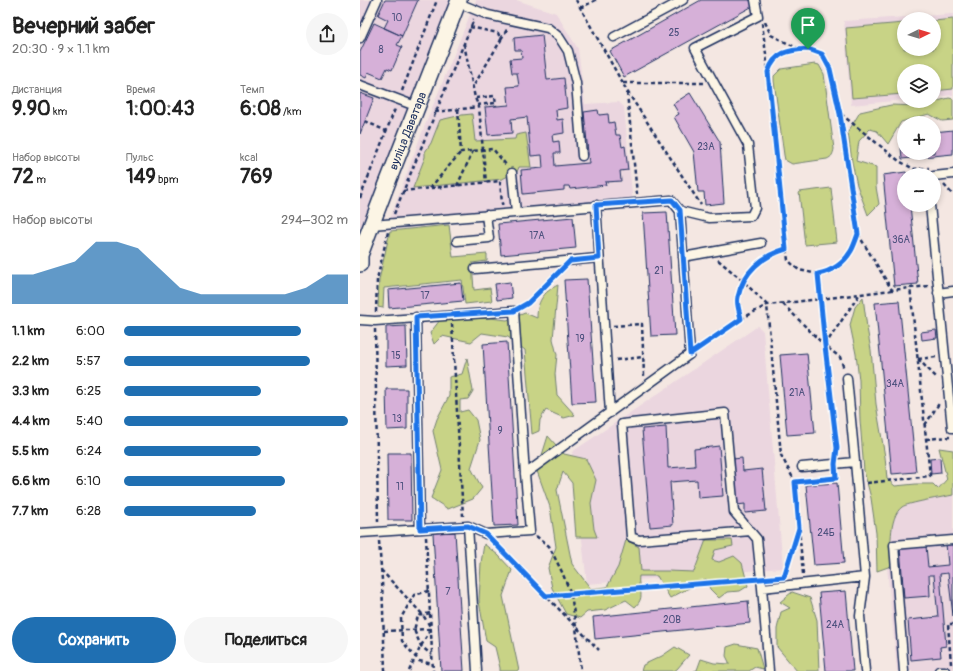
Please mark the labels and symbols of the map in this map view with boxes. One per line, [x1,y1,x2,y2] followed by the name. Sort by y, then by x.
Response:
[791,8,825,49] pin
[392,12,403,24] house number: 10
[897,12,941,56] north arrow
[668,27,680,39] house number: 25
[378,44,384,56] house number: 8
[386,89,430,172] street label: вуліца Даватара
[697,141,715,153] house number: 23А
[529,230,545,242] house number: 17А
[892,234,910,246] house number: 36А
[654,265,664,277] house number: 21
[420,290,430,302] house number: 17
[575,333,585,345] house number: 19
[391,350,401,362] house number: 15
[886,378,904,390] house number: 34А
[789,387,806,399] house number: 21А
[392,413,402,425] house number: 13
[497,425,503,437] house number: 9
[396,481,404,493] house number: 11
[817,527,835,539] house number: 24Б
[445,586,451,598] house number: 7
[663,614,681,626] house number: 20В
[826,619,844,631] house number: 24А

